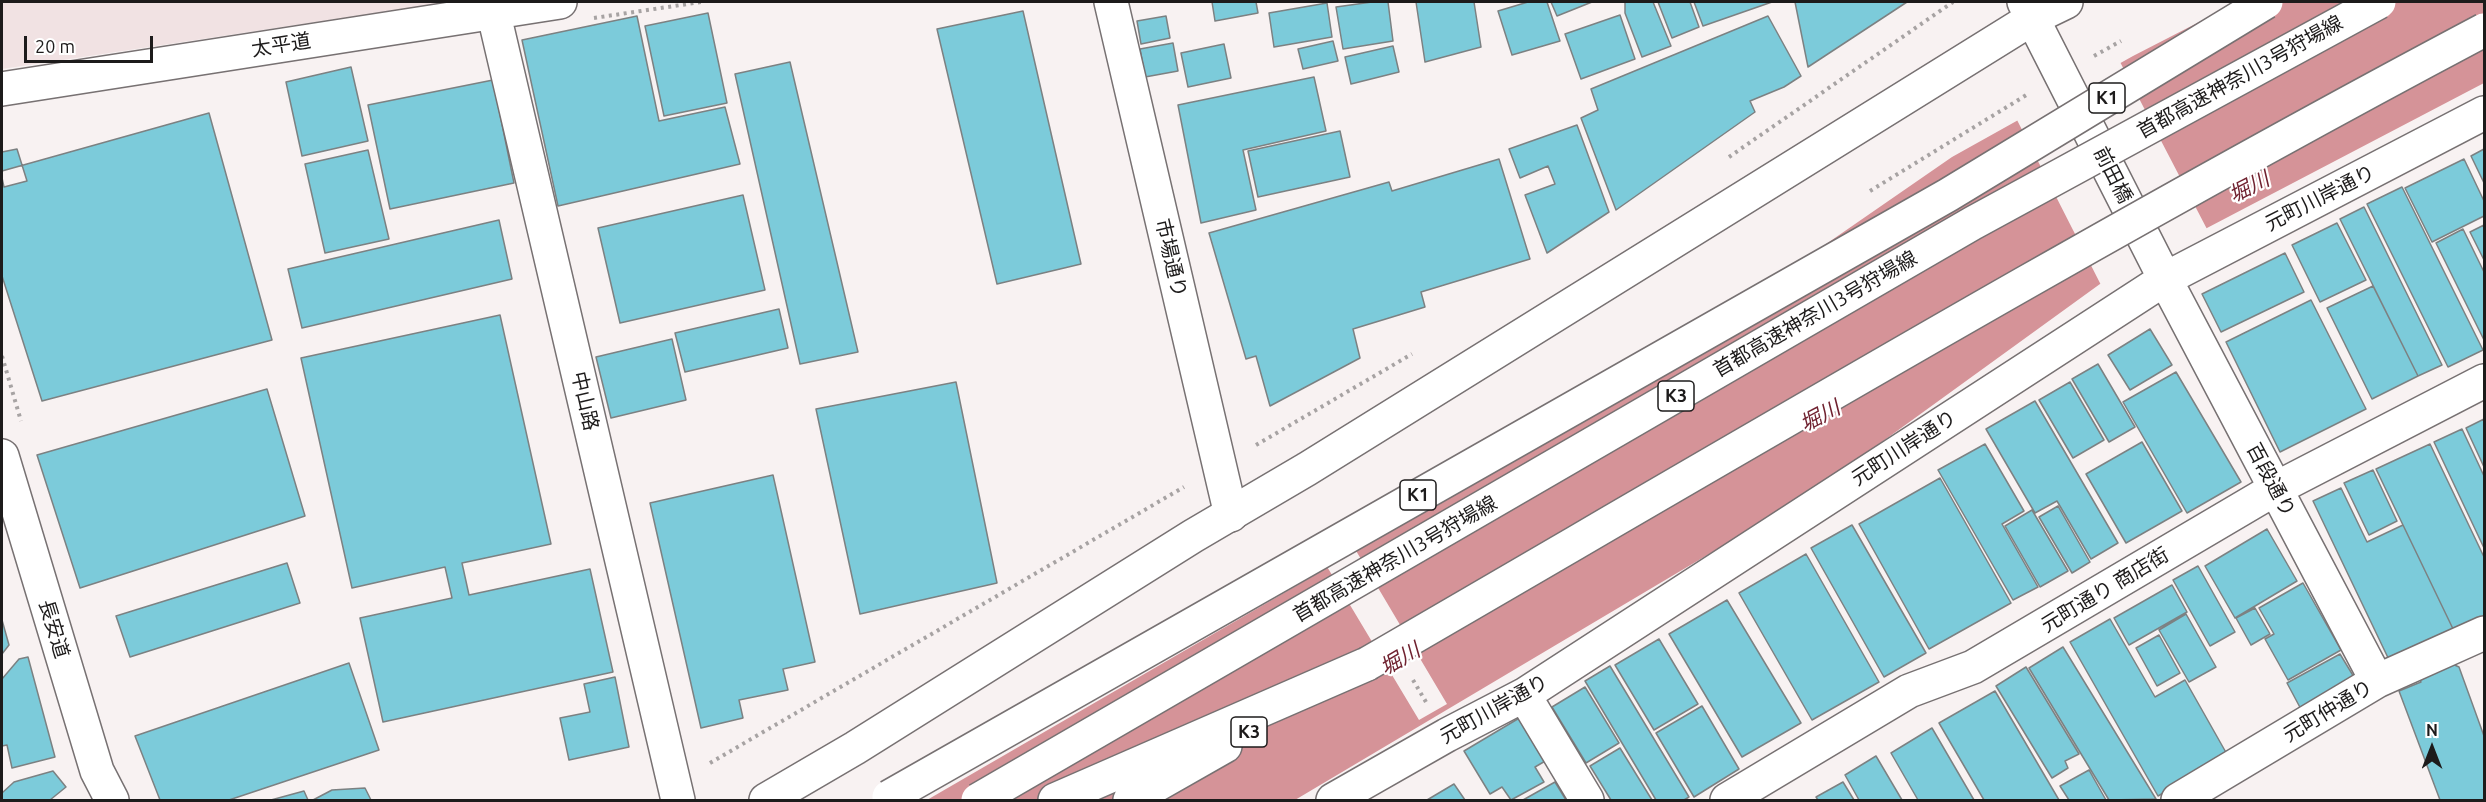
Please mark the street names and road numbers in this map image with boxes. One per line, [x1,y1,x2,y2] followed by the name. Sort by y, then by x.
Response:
[2133,10,2347,144] street label: 首都高速神奈川3号狩場線
[249,28,313,62] street label: 太平道
[2089,83,2125,113] road number: K1
[2089,143,2137,207] street label: 前田橋
[2261,160,2379,236] street label: 元町川岸通り
[1150,216,1192,300] street label: 市場通り
[1709,246,1921,382] street label: 首都高速神奈川3号狩場線
[567,369,603,433] street label: 中山路
[1658,381,1694,411] road number: K3
[1847,405,1961,491] street label: 元町川岸通り
[2242,439,2300,521] street label: 百段通り
[1400,480,1436,510] road number: K1
[1289,491,1501,627] street label: 首都高速神奈川3号狩場線
[2037,542,2173,638] street label: 元町通り 商店街
[34,597,74,661] street label: 長安道
[1436,669,1552,749] street label: 元町川岸通り
[2279,675,2377,747] street label: 元町仲通り
[1231,717,1267,747] road number: K3

